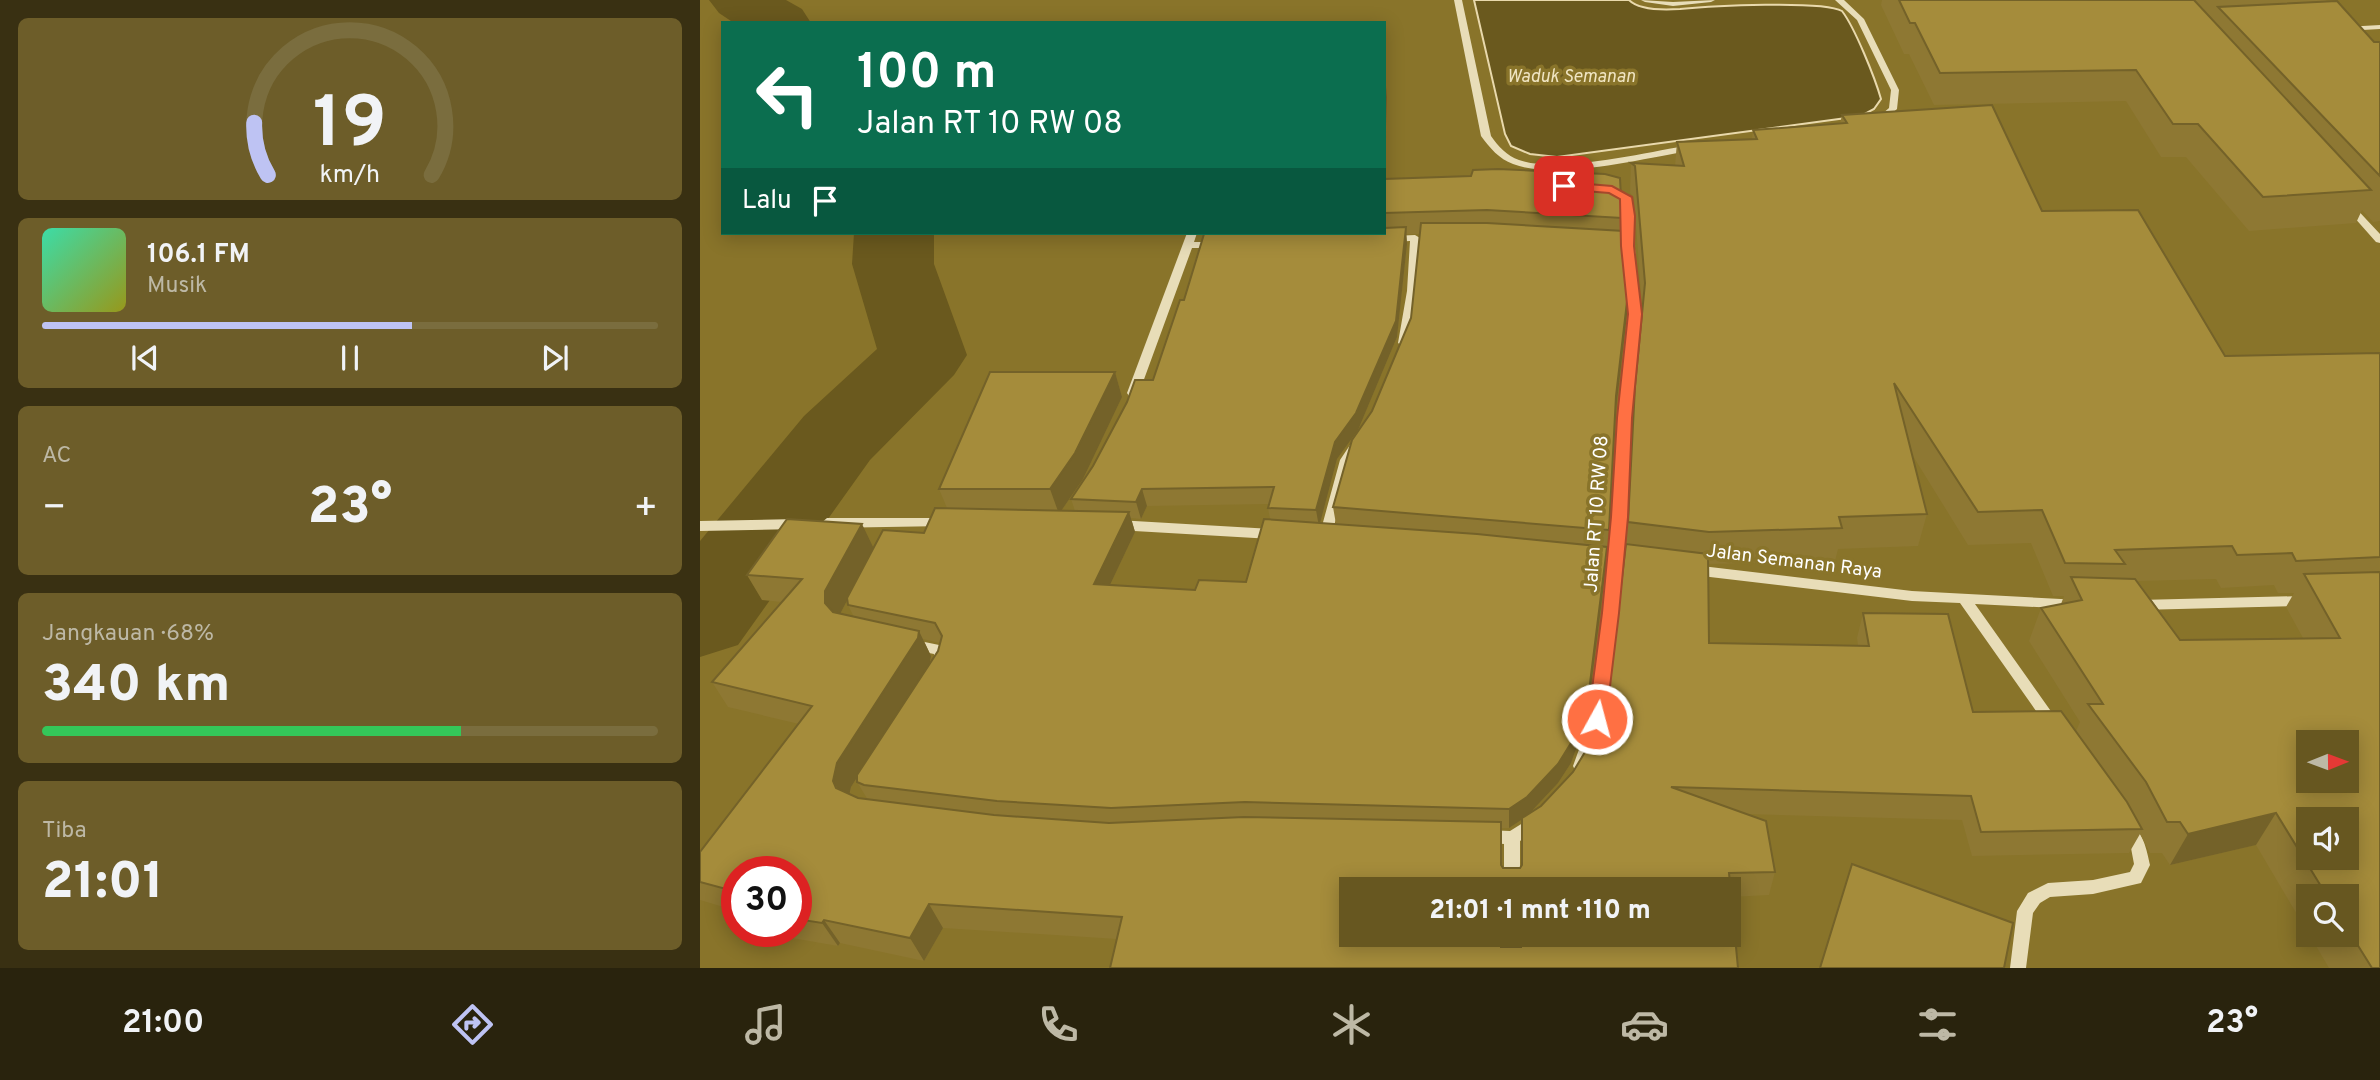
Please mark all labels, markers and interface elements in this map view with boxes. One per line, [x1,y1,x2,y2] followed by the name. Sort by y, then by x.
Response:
[857,44,996,106] text: 100 m
[742,49,833,140] icon: left
[1507,66,1636,89] water label: Waduk Semanan
[313,81,387,173] text: 19
[857,105,1123,145] text: Jalan RT 10 RW 08
[1534,156,1594,216] pin
[320,160,380,192] text: km/h
[1545,167,1583,205] icon: arrive
[806,182,844,220] icon: arrive
[742,185,792,218] text: Lalu
[147,239,250,272] text: 106.1 FM
[147,272,207,301] text: Musik
[126,339,164,377] icon: previous
[331,339,369,377] icon: pause
[536,339,574,377] icon: next
[1580,434,1614,594] street label: Jalan RT 10 RW 08
[42,442,71,471] text: AC
[308,476,392,542] text: 23°
[42,485,67,534] text: −
[633,485,658,534] text: +
[1705,539,1883,585] street label: Jalan Semanan Raya
[42,620,214,649] text: Jangkauan · 68%
[42,654,230,720] text: 340 km
[1560,682,1634,756] position arrow
[2296,730,2359,793] north arrow
[2296,730,2359,947] map controls
[2296,807,2359,870] button: sound
[42,817,87,846] text: Tiba
[42,851,164,917] text: 21:01
[721,856,812,947] speed limit sign: 30
[2296,884,2359,947] button: search
[1429,895,1651,928] text: 21:01 · 1 mnt · 110 m
[448,1000,497,1049] icon: directions
[741,1000,790,1049] icon: music
[1034,1000,1083,1049] icon: phone
[1327,1000,1376,1049] icon: climate
[1620,1000,1669,1049] icon: car
[1913,1000,1962,1049] icon: filters
[122,1004,204,1044] text: 21:00
[2206,1004,2258,1044] text: 23°

